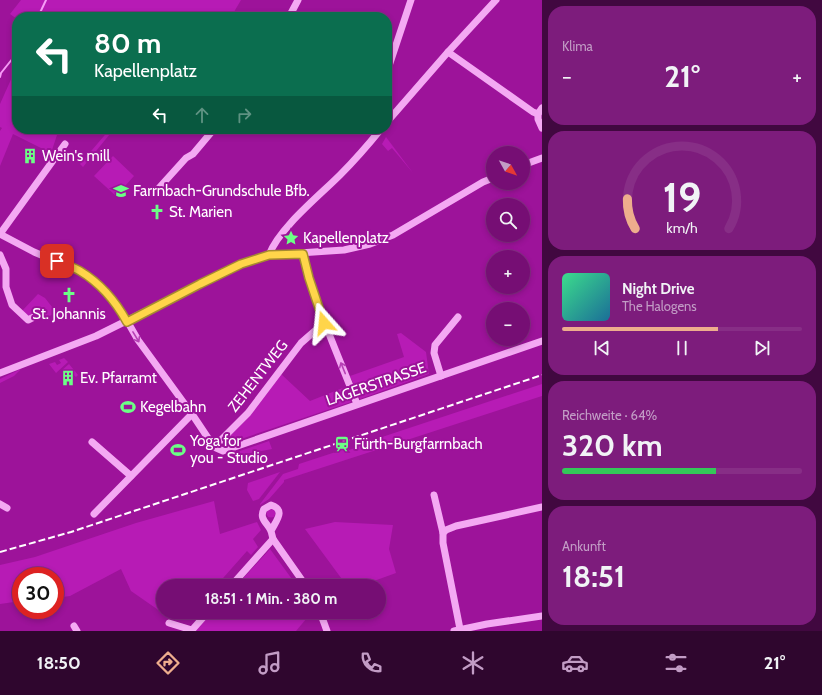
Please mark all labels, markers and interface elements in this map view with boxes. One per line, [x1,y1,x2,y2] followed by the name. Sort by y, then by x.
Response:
[94,26,161,60] text: 80 m
[28,28,80,80] icon: left
[562,38,593,54] text: Klima
[664,58,700,95] text: 21°
[94,60,197,82] text: Kapellenplatz
[562,63,572,90] text: −
[792,63,802,90] text: +
[149,104,171,126] icon: left
[191,104,213,126] icon: ahead
[233,104,255,126] icon: right
[486,146,530,190] north arrow
[486,146,530,346] map controls
[21,147,39,165] building icon: Wein's mill
[42,147,110,165] place label: Wein's mill
[663,171,701,221] text: 19
[112,182,130,200] school or university icon: Farrnbach-Grundschule Bfb.
[133,182,310,200] place label: Farrnbach-Grundschule Bfb.
[486,198,530,242] button: search
[148,203,166,221] church icon: St. Marien
[169,203,232,221] place label: St. Marien
[666,218,698,236] text: km/h
[282,229,300,247] place icon: Kapellenplatz
[303,229,389,247] place label: Kapellenplatz
[40,244,74,278] pin
[46,250,68,272] icon: arrive
[486,250,530,294] button: +
[622,280,695,298] text: Night Drive
[60,286,78,304] church icon: St. Johannis
[622,298,697,314] text: The Halogens
[303,302,345,344] position arrow
[486,302,530,346] button: −
[32,305,106,323] place label: St. Johannis
[132,331,140,343] one-way arrow
[224,336,292,416] street label: ZEHENTWEG
[591,337,613,359] icon: previous
[671,337,693,359] icon: pause
[751,337,773,359] icon: next
[323,358,429,410] street label: LAGERSTRASSE
[338,362,346,374] one-way arrow
[59,369,77,387] building icon: Ev. Pfarramt
[80,369,157,387] place label: Ev. Pfarramt
[119,398,137,416] sports icon: Kegelbahn
[140,398,206,416] place label: Kegelbahn
[562,407,657,423] text: Reichweite · 64%
[562,427,663,464] text: 320 km
[189,432,268,467] place label: Yoga for you - Studio
[333,435,351,453] station icon: Fürth-Burgfarrnbach
[354,435,483,453] place label: Fürth-Burgfarrnbach
[169,441,187,459] sports icon: Yoga for you - Studio
[562,538,606,554] text: Ankunft
[562,558,625,595] text: 18:51
[12,567,64,619] speed limit sign: 30
[205,590,337,608] text: 18:51 · 1 Min. · 380 m
[154,649,182,677] icon: directions
[256,649,284,677] icon: music
[357,649,385,677] icon: phone
[459,649,487,677] icon: climate
[561,649,589,677] icon: car
[662,649,690,677] icon: filters
[37,652,81,674] text: 18:50
[764,652,785,674] text: 21°

